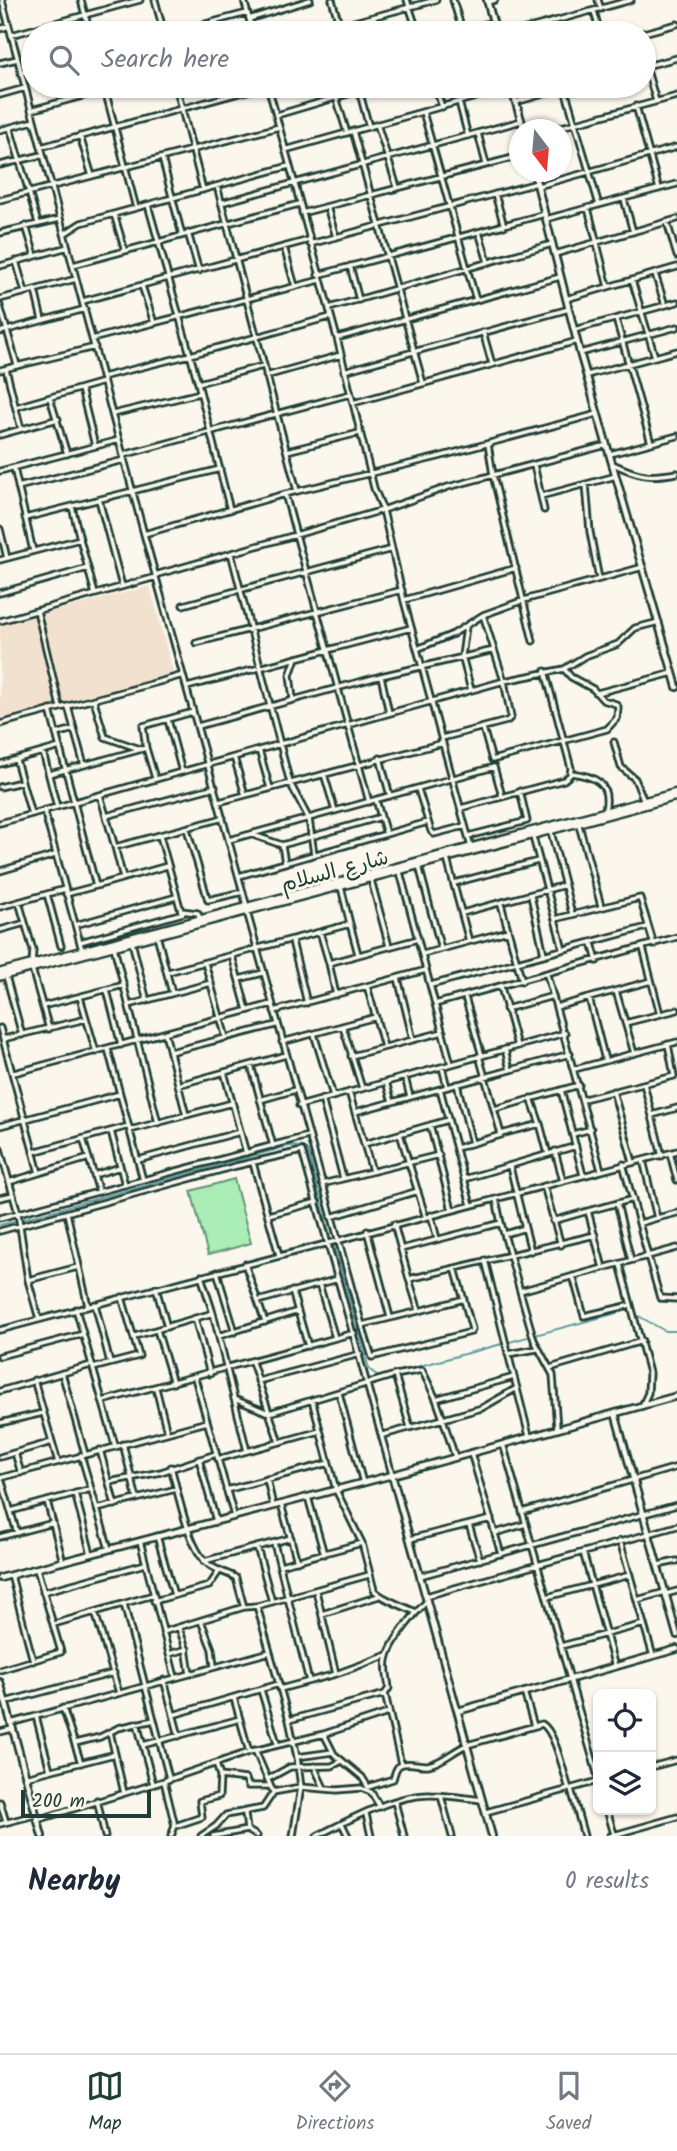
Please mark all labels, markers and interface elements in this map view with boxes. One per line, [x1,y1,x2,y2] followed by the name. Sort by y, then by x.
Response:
[21,21,656,98] search box
[101,39,229,81] text: Search here
[45,41,83,79] icon: search
[509,119,572,182] north arrow
[278,842,392,902] street label: شارع السلام
[593,1689,656,1815] map controls
[593,1689,656,1752] button: locate
[593,1752,656,1815] button: layers
[21,1787,150,1819] scale bar
[32,1787,85,1817] text: 200 m
[28,1858,120,1906] text: Nearby
[565,1864,649,1900] text: 0 results
[86,2067,124,2139] tab: Map
[296,2067,374,2139] tab: Directions
[546,2067,591,2139] tab: Saved

